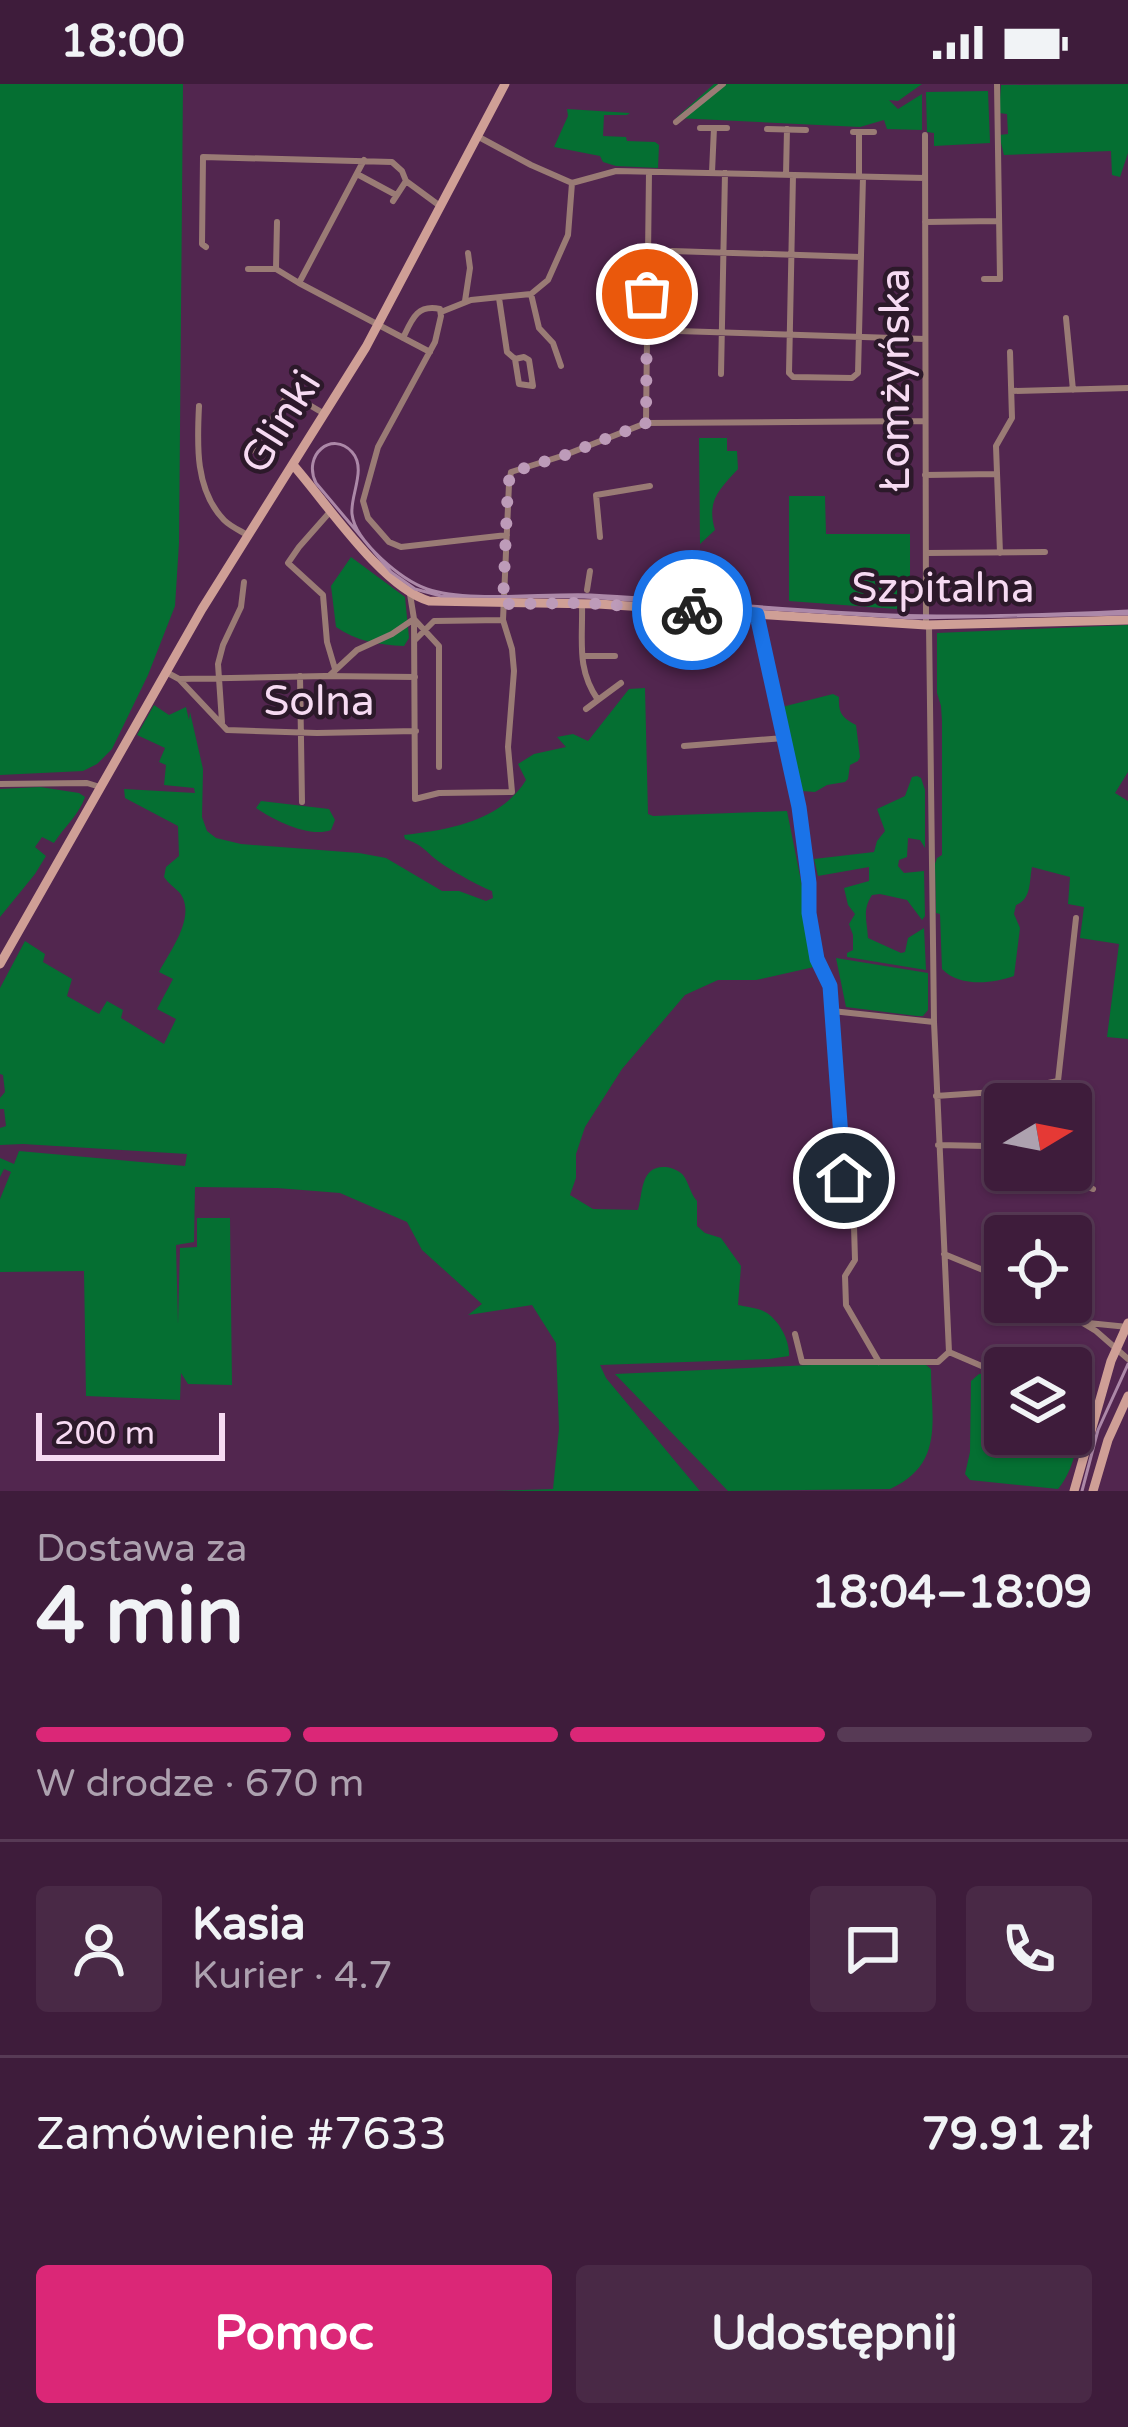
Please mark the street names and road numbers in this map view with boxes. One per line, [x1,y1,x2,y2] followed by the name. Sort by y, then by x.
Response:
[870,268,921,492] street label: Łomżyńska
[230,361,332,483] street label: Glinki
[851,563,1035,614] street label: Szpitalna
[263,676,375,727] street label: Solna

